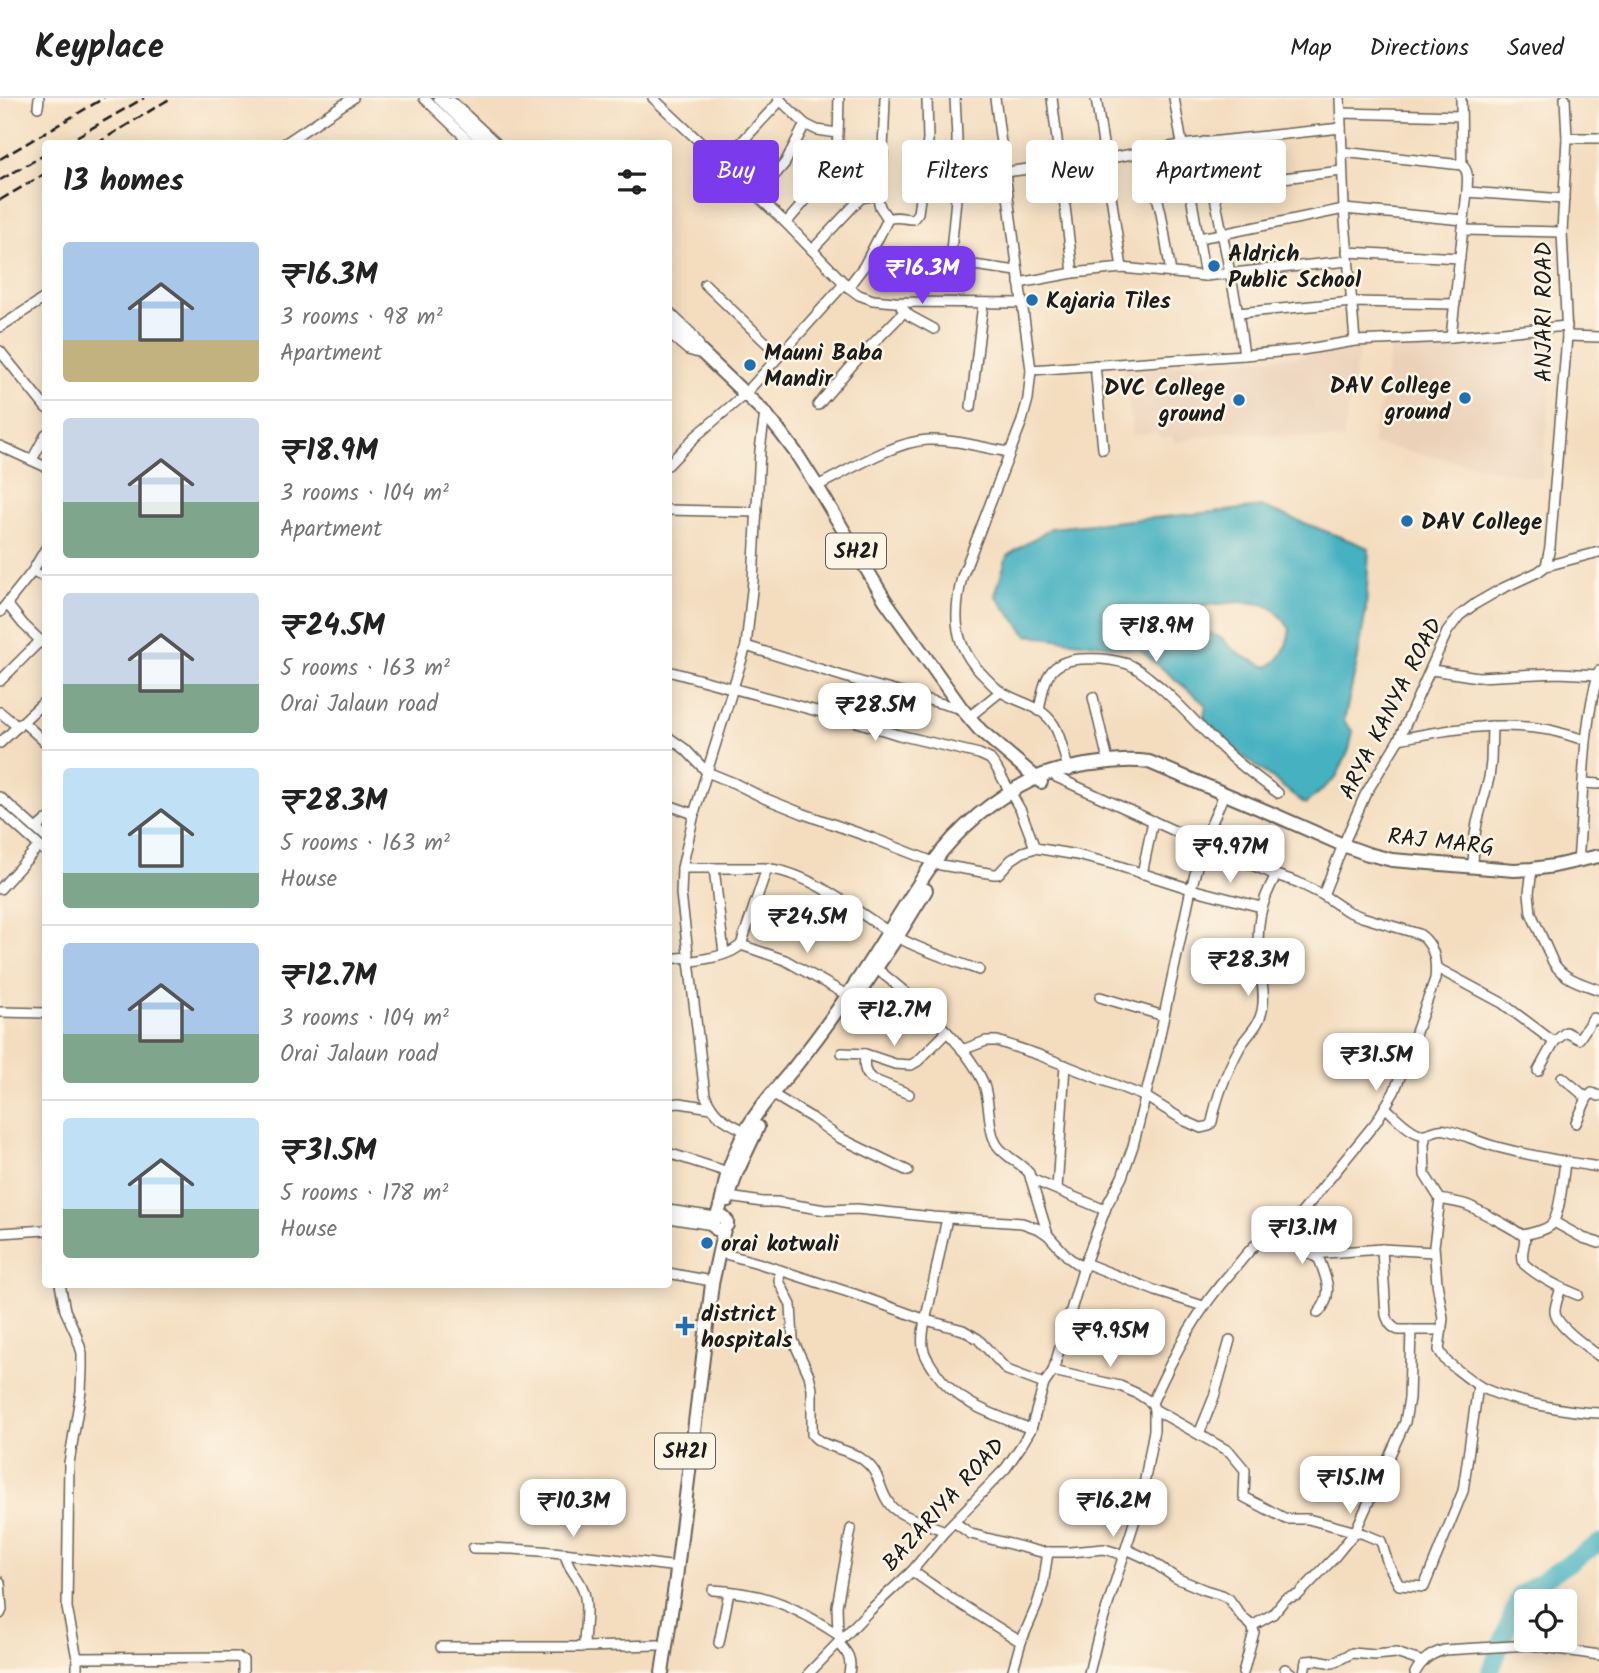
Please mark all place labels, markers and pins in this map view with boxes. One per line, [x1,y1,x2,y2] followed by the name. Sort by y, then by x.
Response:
[1228,237,1362,299] place label: Aldrich Public School
[865,246,979,306] pin: ₹16.3M
[1206,258,1222,274] marker: Aldrich Public School
[1046,284,1171,320] place label: Kajaria Tiles
[1024,292,1040,308] marker: Kajaria Tiles
[764,336,883,398] place label: Mauni Baba Mandir
[742,357,758,373] marker: Mauni Baba Mandir
[1330,369,1452,431] place label: DAV College ground
[1104,371,1226,433] place label: DVC College ground
[1457,390,1473,406] marker: DAV College ground
[1231,392,1247,408] marker: DVC College ground
[1421,505,1542,541] place label: DAV College
[1399,513,1415,529] marker: DAV College
[1099,604,1213,664] pin: ₹18.9M
[818,684,932,743] pin: ₹28.5M
[1173,826,1287,885] pin: ₹9.97M
[750,896,864,955] pin: ₹24.5M
[1191,939,1305,998] pin: ₹28.3M
[837,988,951,1048] pin: ₹12.7M
[1319,1034,1433,1093] pin: ₹31.5M
[1245,1206,1359,1266] pin: ₹13.1M
[721,1227,840,1263] place label: orai kotwali
[699,1235,715,1251] marker: orai kotwali
[701,1297,793,1359] place label: district hospitals
[1053,1310,1167,1369] pin: ₹9.95M
[675,1316,695,1336] marker: district hospitals
[1293,1456,1407,1516] pin: ₹15.1M
[516,1480,630,1539] pin: ₹10.3M
[1056,1480,1170,1539] pin: ₹16.2M

